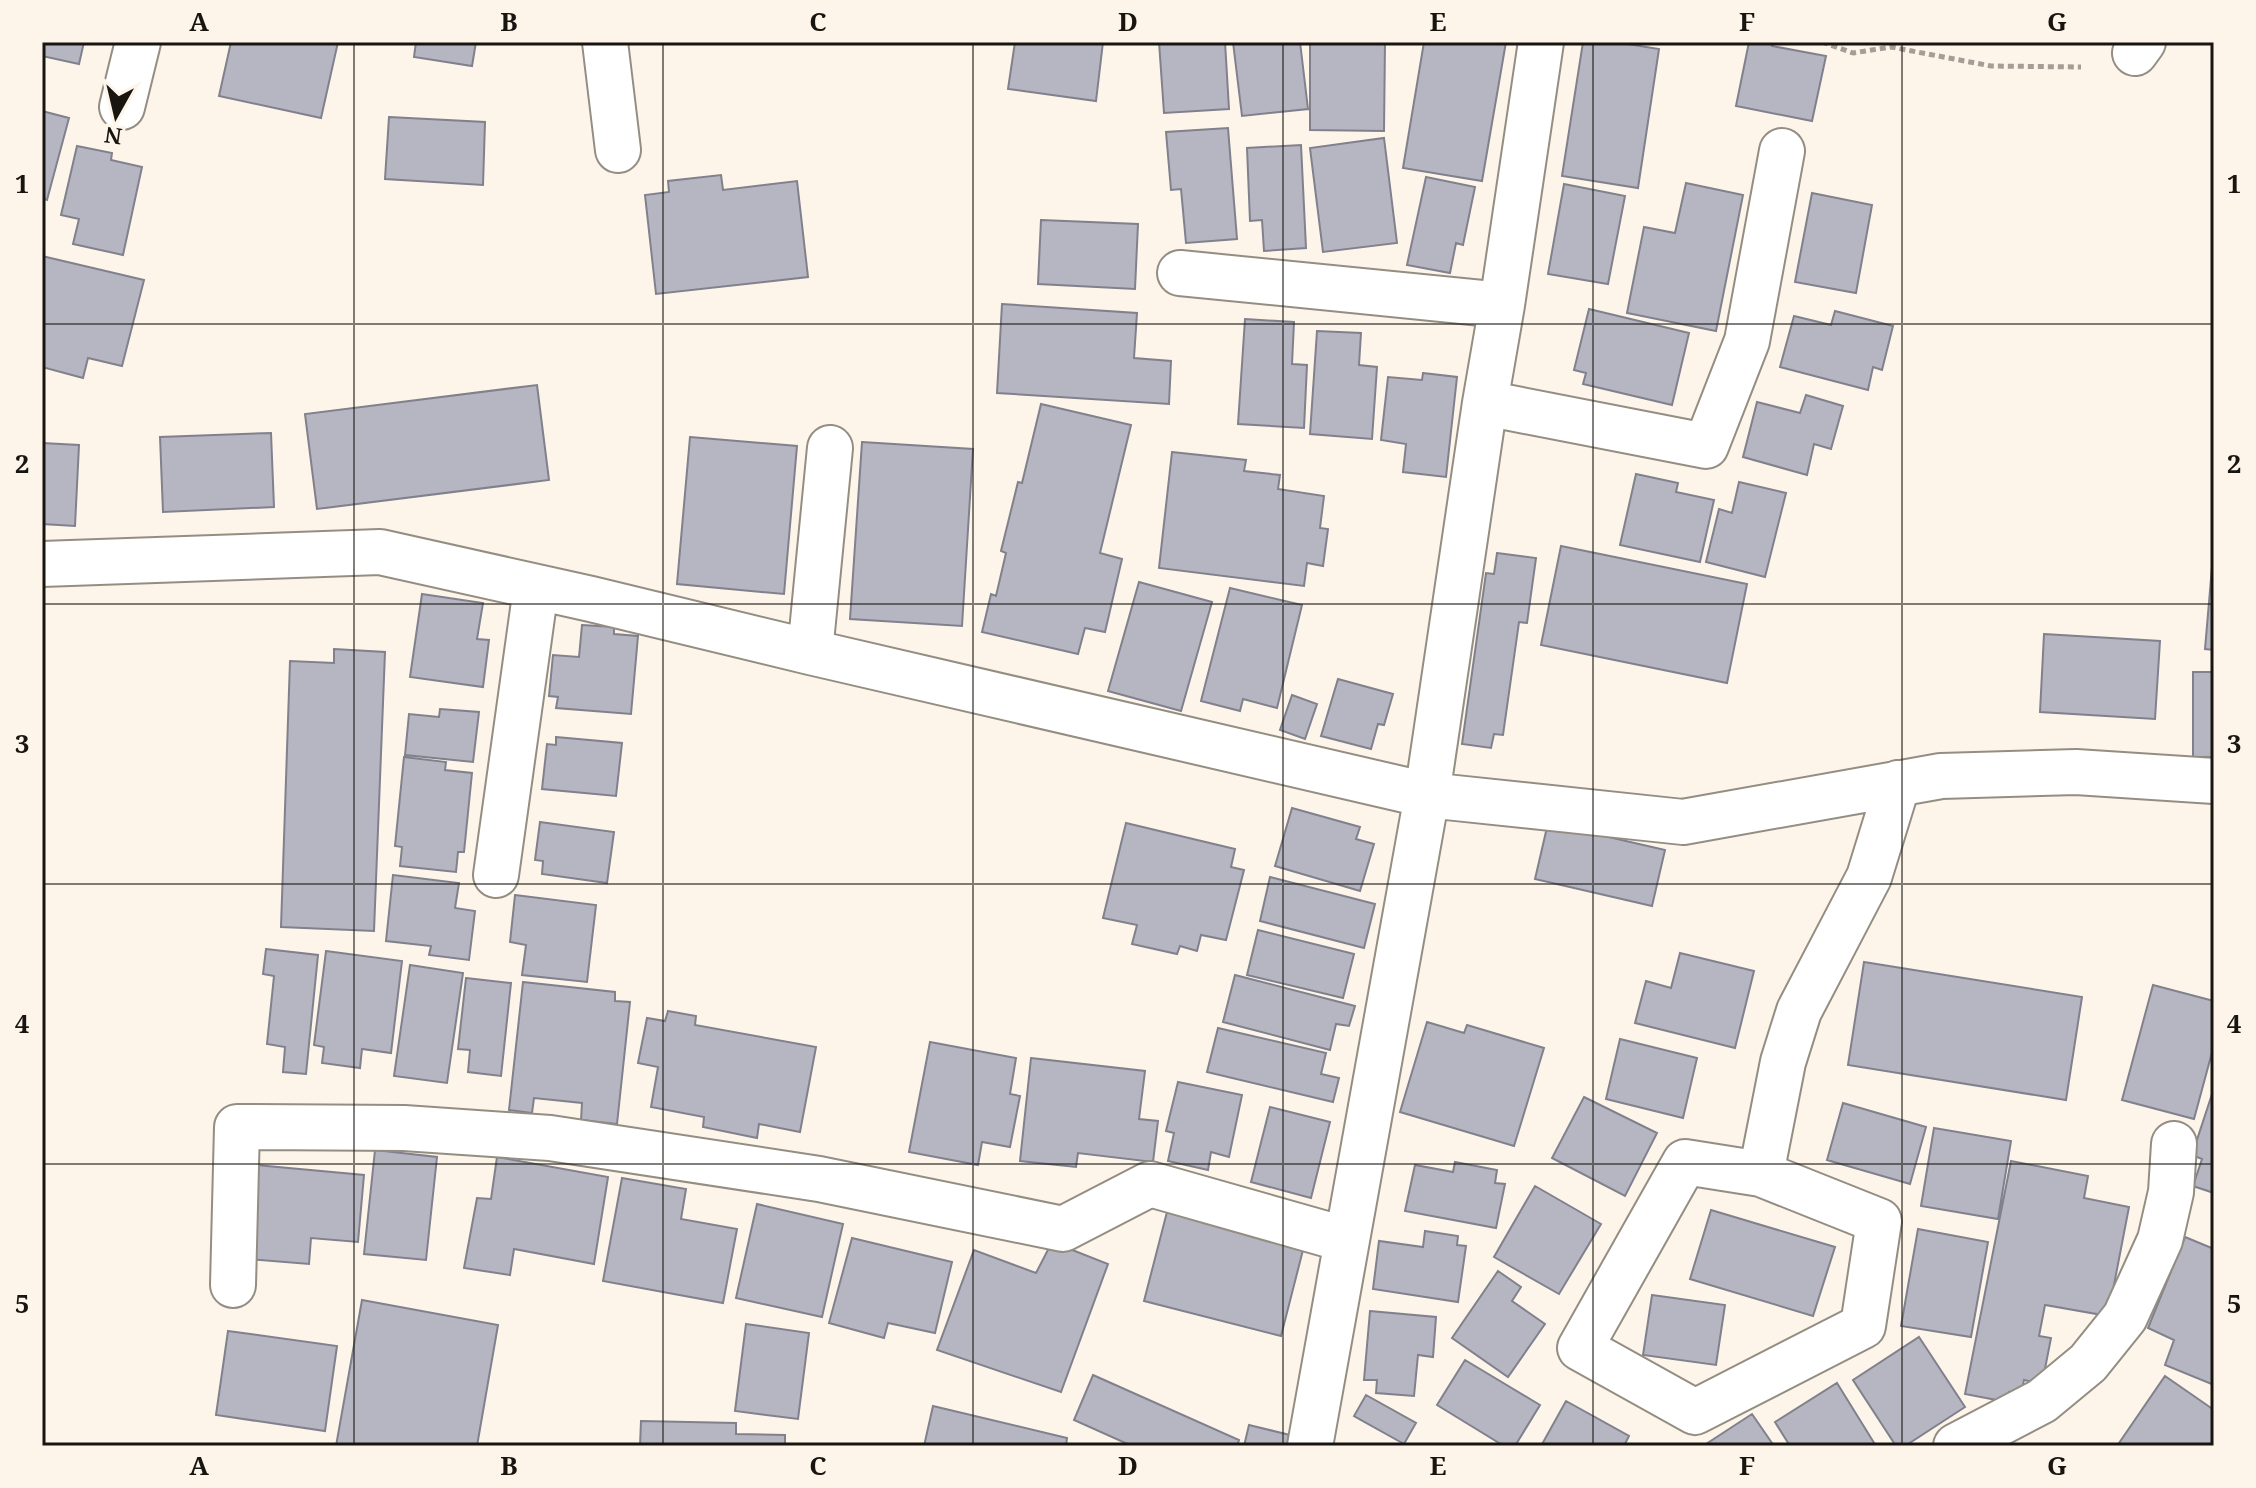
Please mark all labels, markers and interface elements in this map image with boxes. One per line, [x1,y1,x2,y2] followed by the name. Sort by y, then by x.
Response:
[189,3,209,39] text: A
[500,3,518,39] text: B
[809,3,827,39] text: C
[1118,3,1138,39] text: D
[1430,3,1447,39] text: E
[1739,3,1755,39] text: F
[2047,3,2067,39] text: G
[76,76,156,156] north arrow
[102,121,124,153] text: N
[15,165,29,201] text: 1
[2227,165,2241,201] text: 1
[15,445,29,481] text: 2
[2227,445,2241,481] text: 2
[15,725,29,761] text: 3
[2227,725,2241,761] text: 3
[15,1005,30,1041] text: 4
[2227,1005,2242,1041] text: 4
[15,1285,29,1321] text: 5
[2227,1285,2241,1321] text: 5
[189,1447,209,1483] text: A
[500,1447,518,1483] text: B
[809,1447,827,1483] text: C
[1118,1447,1138,1483] text: D
[1430,1447,1447,1483] text: E
[1739,1447,1755,1483] text: F
[2047,1447,2067,1483] text: G

